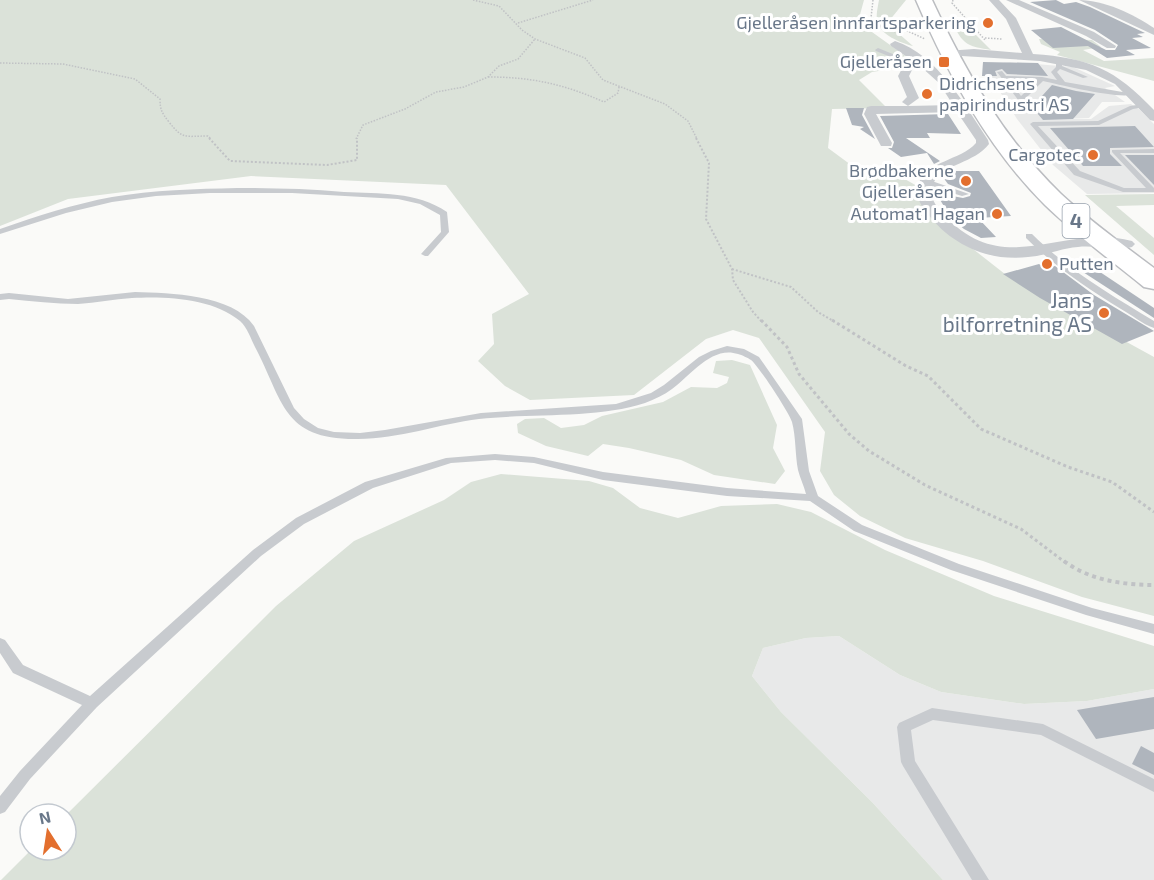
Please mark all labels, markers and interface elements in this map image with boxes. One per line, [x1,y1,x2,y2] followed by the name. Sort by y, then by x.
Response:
[736,11,976,33] place label: Gjelleråsen innfartsparkering
[981,16,995,30] marker: Gjelleråsen innfartsparkering
[840,50,932,72] place label: Gjelleråsen
[937,55,951,69] marker: Gjelleråsen
[939,72,1070,115] place label: Didrichsens papirindustri AS
[920,87,934,101] marker: Didrichsens papirindustri AS
[1008,143,1081,165] place label: Cargotec
[1086,148,1100,162] marker: Cargotec
[849,159,954,202] place label: Brødbakerne Gjelleråsen
[959,174,973,188] marker: Brødbakerne Gjelleråsen
[851,202,985,224] place label: Automat1 Hagan
[1062,204,1090,238] road number: 4
[990,207,1004,221] marker: Automat1 Hagan
[1059,252,1114,274] place label: Putten
[1040,257,1054,271] marker: Putten
[943,287,1092,336] place label: Jans bilforretning AS
[1097,306,1111,320] marker: Jans bilforretning AS
[18,802,78,862] north arrow
[37,806,52,827] text: N

